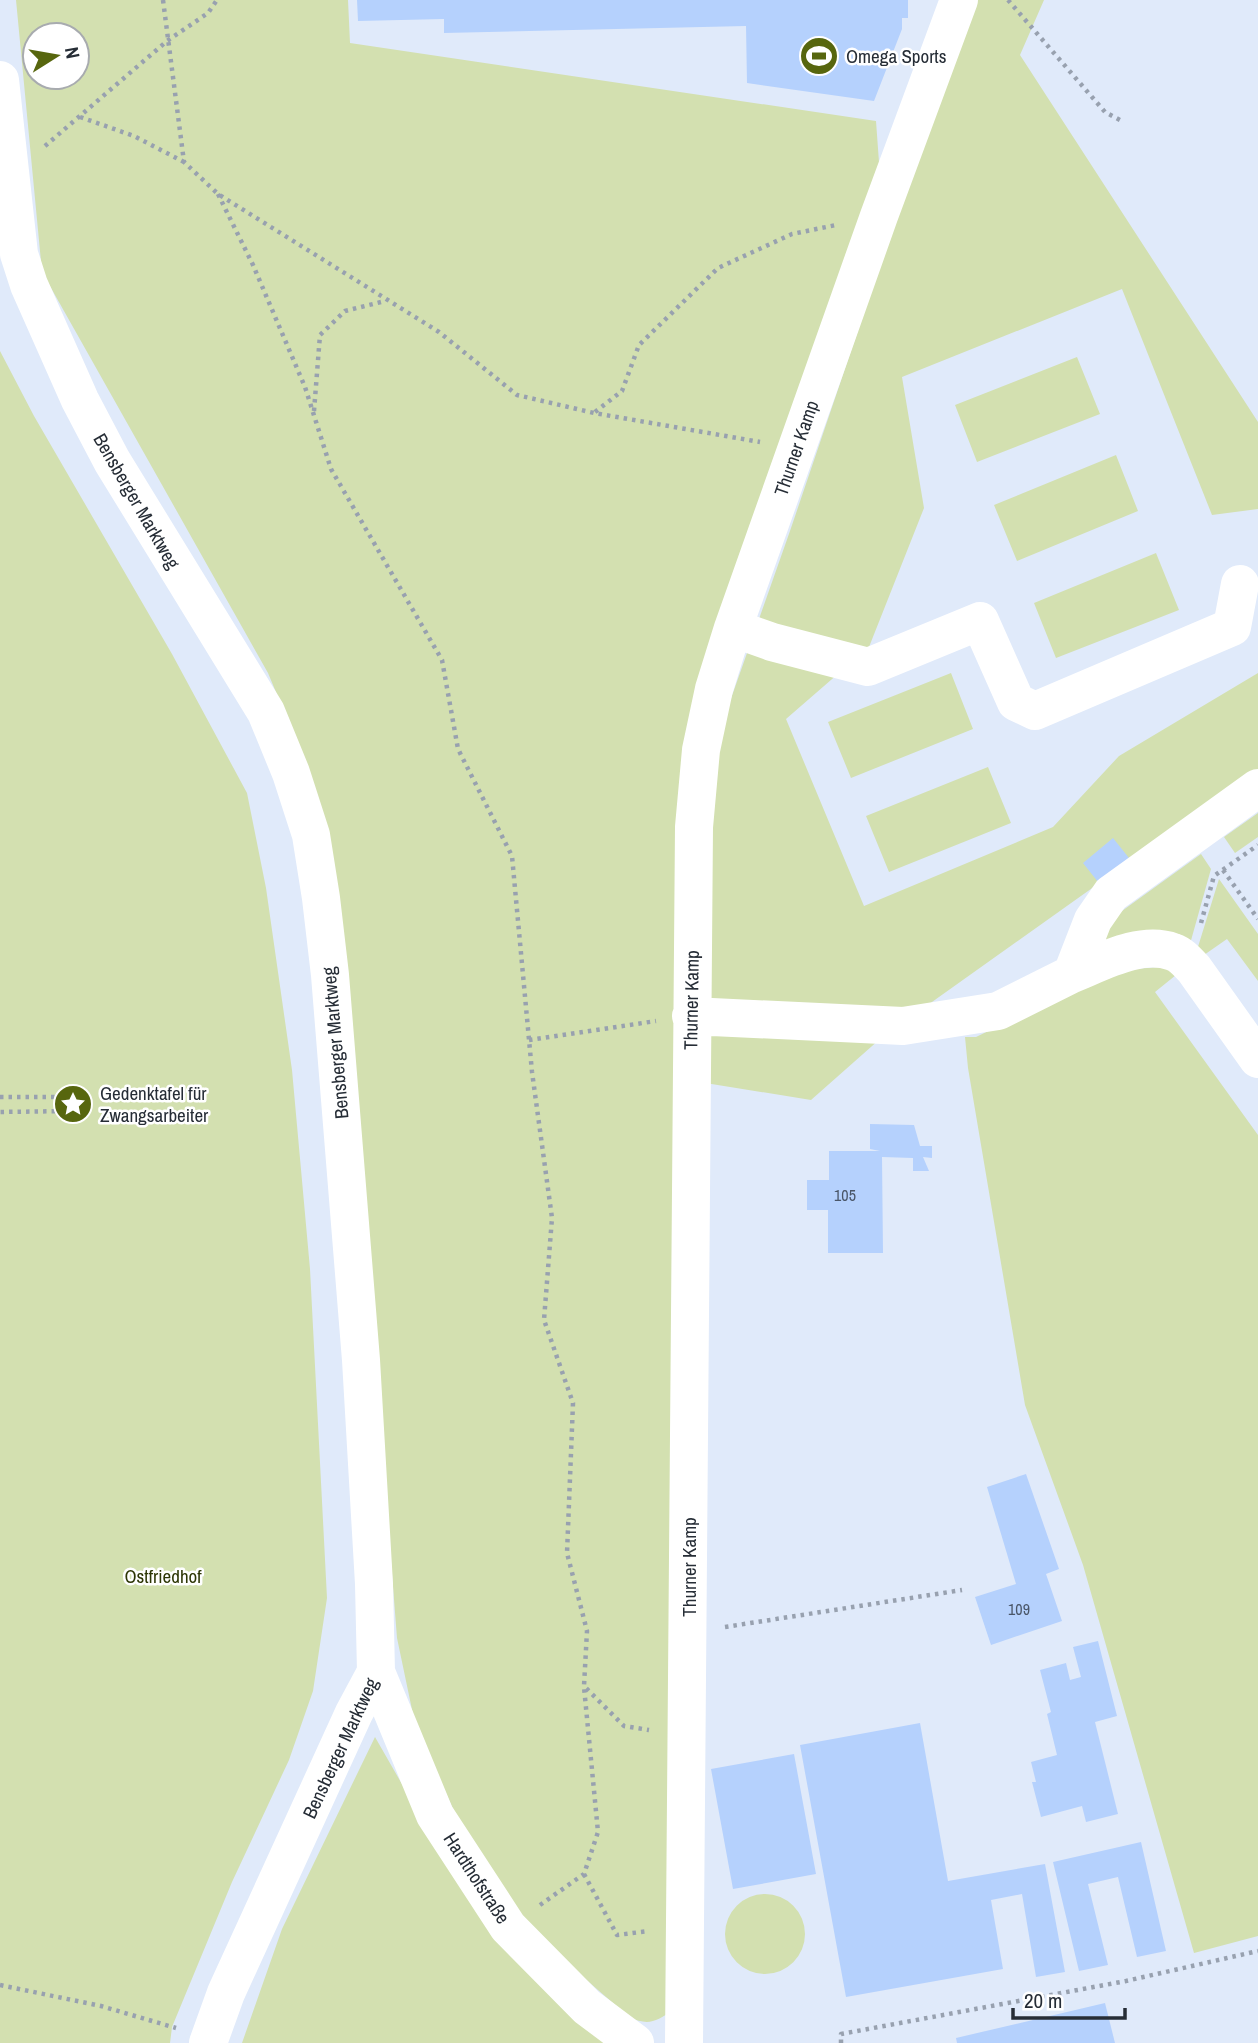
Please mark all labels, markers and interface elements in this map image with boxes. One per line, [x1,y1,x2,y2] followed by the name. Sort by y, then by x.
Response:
[21,21,91,91] north arrow
[798,35,840,77] sports icon: Omega Sports
[846,43,947,69] place label: Omega Sports
[59,45,87,61] text: N
[767,397,825,499] street label: Thurner Kamp
[88,429,187,574] street label: Bensberger Marktweg
[677,950,705,1050] street label: Thurner Kamp
[315,966,355,1120] street label: Bensberger Marktweg
[100,1080,209,1128] place label: Gedenktafel für Zwangsarbeiter
[52,1083,94,1125] place icon: Gedenktafel für Zwangsarbeiter
[834,1184,856,1206] house number: 105
[676,1517,702,1617] street label: Thurner Kamp
[124,1563,202,1589] park label: Ostfriedhof
[1008,1598,1030,1620] house number: 109
[296,1673,384,1823] street label: Bensberger Marktweg
[438,1827,516,1929] street label: Hardthofstraße
[1013,1976,1125,2020] scale bar
[1024,1986,1062,2015] text: 20 m

